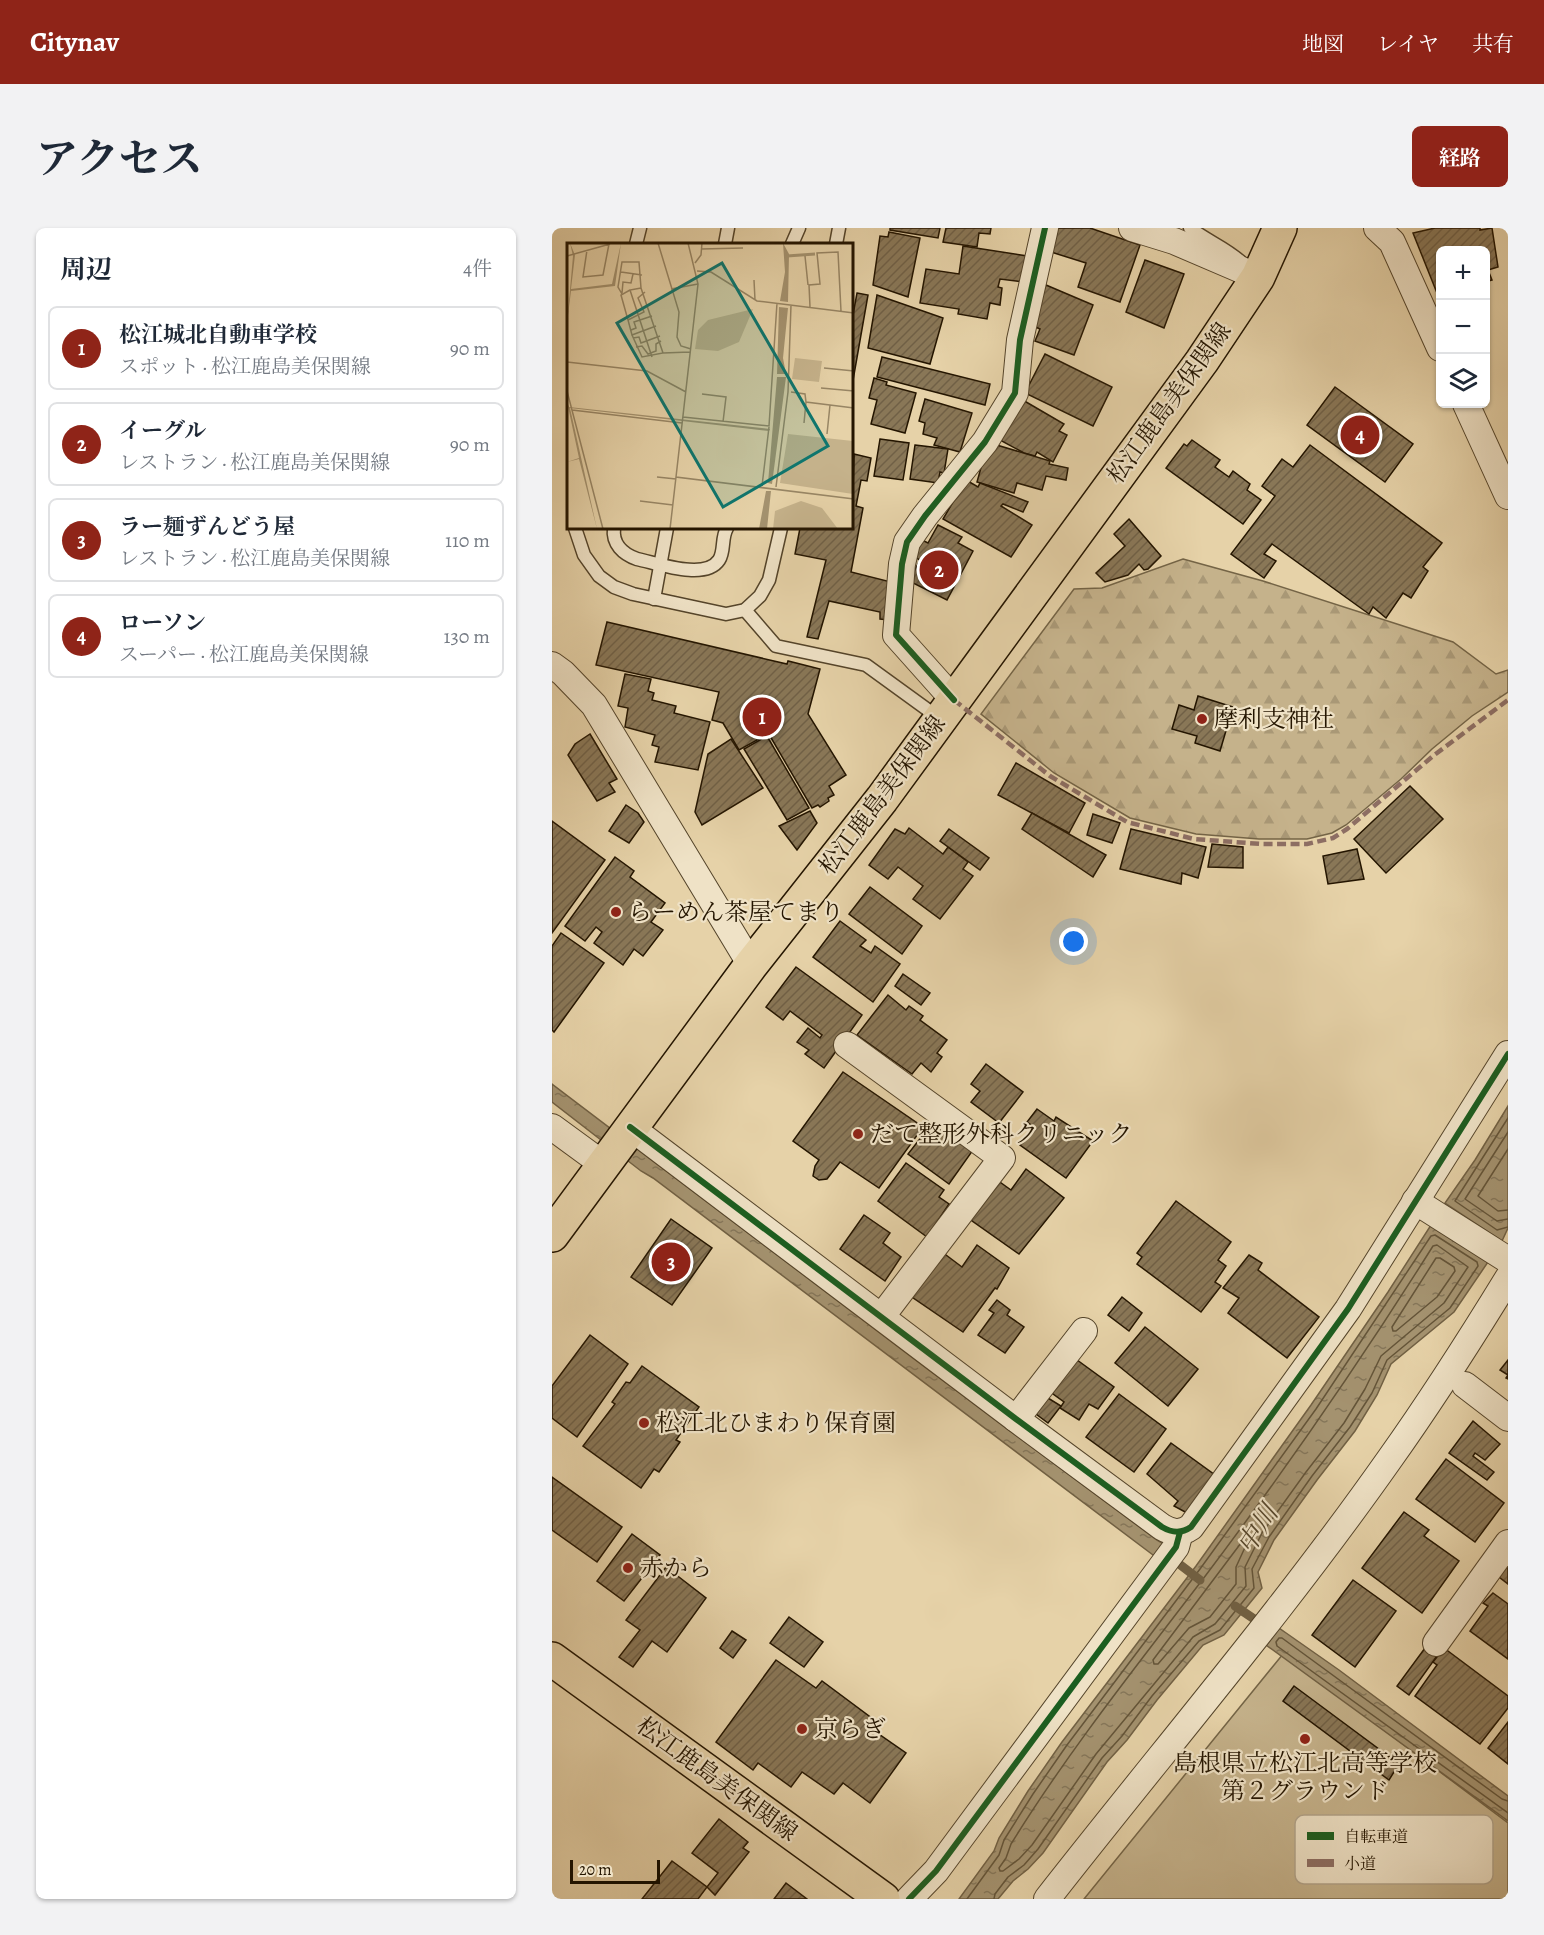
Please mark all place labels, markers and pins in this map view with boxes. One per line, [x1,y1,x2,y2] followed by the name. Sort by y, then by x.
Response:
[1340,412,1380,458] pin: 4
[920,548,958,592] pin: 2
[742,694,782,740] pin: 1
[1214,703,1334,735] place label: 摩利支神社
[1195,712,1209,726] marker: 摩利支神社
[628,896,844,928] place label: らーめん茶屋てまり
[609,905,623,919] marker: らーめん茶屋てまり
[870,1118,1133,1150] place label: だて整形外科クリニック
[851,1127,865,1141] marker: だて整形外科クリニック
[652,1240,690,1284] pin: 3
[656,1407,896,1439] place label: 松江北ひまわり保育園
[637,1416,651,1430] marker: 松江北ひまわり保育園
[640,1552,712,1584] place label: 赤から
[621,1561,635,1575] marker: 赤から
[814,1713,886,1745] place label: 京らぎ
[795,1722,809,1736] marker: 京らぎ
[1298,1732,1312,1746] marker: 島根県立松江北高等学校 第２グラウンド
[1173,1747,1437,1807] place label: 島根県立松江北高等学校 第２グラウンド

